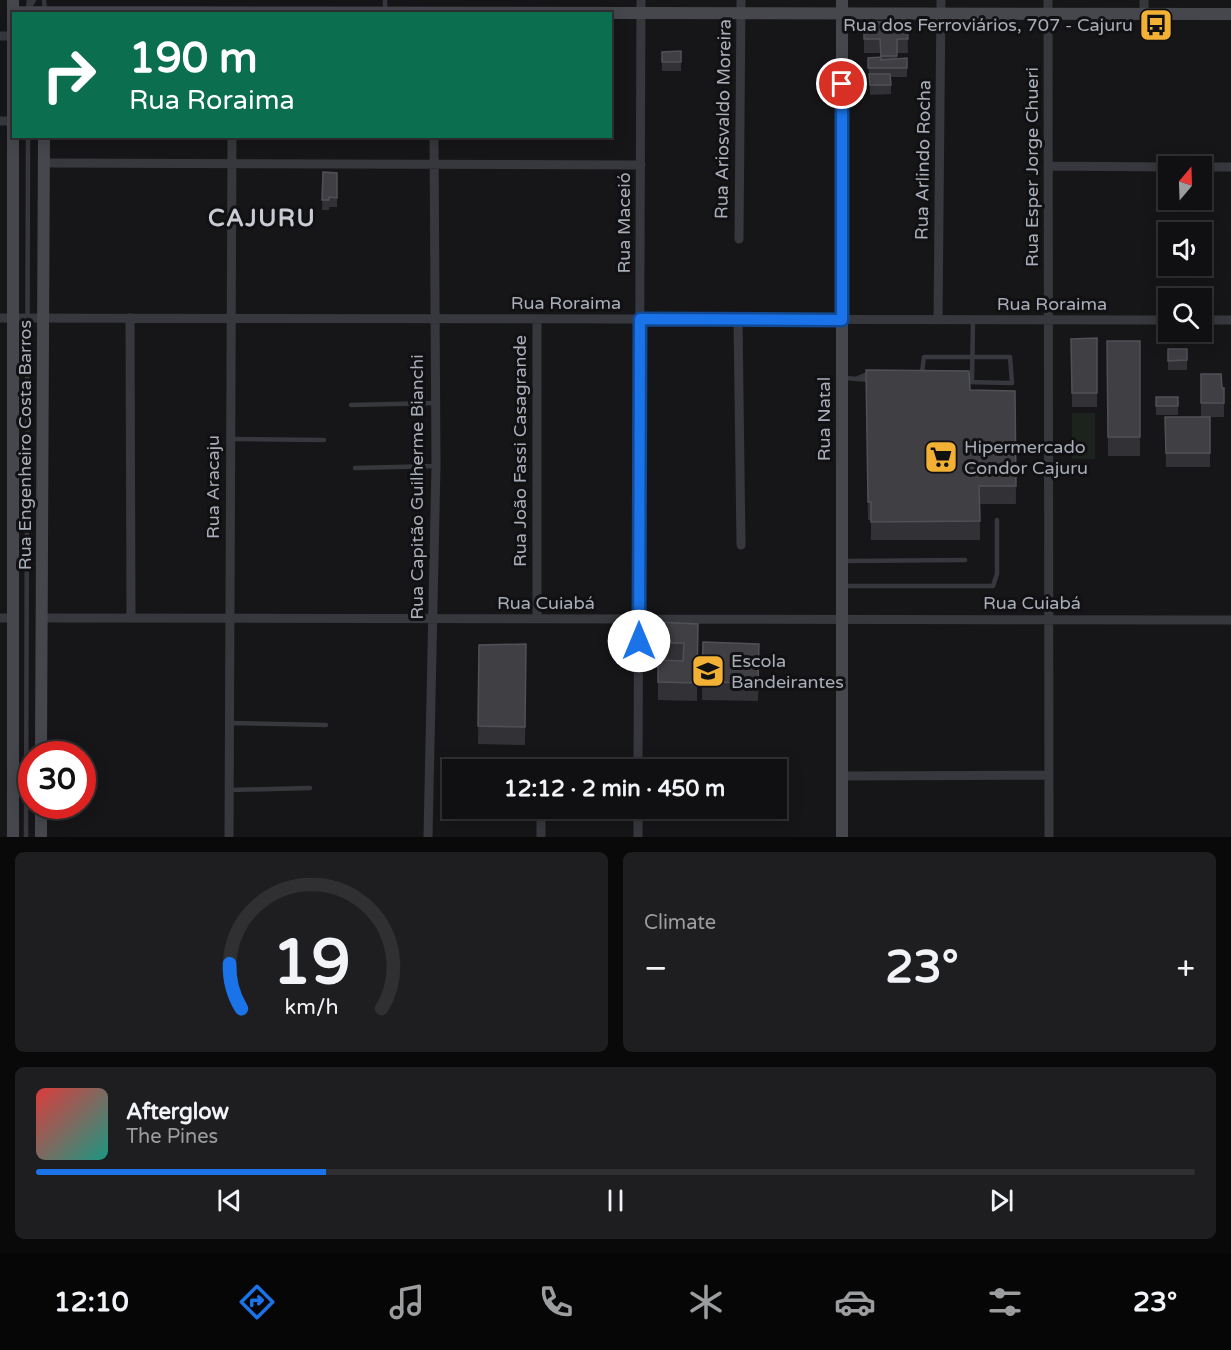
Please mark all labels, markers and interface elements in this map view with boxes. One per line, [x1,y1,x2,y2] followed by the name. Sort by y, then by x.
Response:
[1138,7,1174,43] bus stop icon: Rua dos Ferroviários, 707 - Cajuru
[843,14,1133,36] place label: Rua dos Ferroviários, 707 - Cajuru
[710,19,736,219] street label: Rua Ariosvaldo Moreira
[129,33,258,84] text: 190 m
[30,36,108,114] icon: right
[816,58,867,109] pin
[825,67,858,100] icon: arrive
[1021,67,1043,267] street label: Rua Esper Jorge Chueri
[911,80,935,240] street label: Rua Arlindo Rocha
[129,84,295,117] text: Rua Roraima
[1158,156,1212,210] north arrow
[1158,156,1212,342] map controls
[613,172,635,274] street label: Rua Maceió
[208,204,316,233] district label: CAJURU
[1158,222,1212,276] button: sound
[1158,288,1212,342] button: search
[511,292,621,314] street label: Rua Roraima
[997,293,1107,315] street label: Rua Roraima
[14,320,36,570] street label: Rua Engenheiro Costa Barros
[509,335,531,567] street label: Rua João Fassi Casagrande
[406,354,428,620] street label: Rua Capitão Guilherme Bianchi
[813,377,835,461] street label: Rua Natal
[202,435,224,539] street label: Rua Aracaju
[964,436,1088,479] place label: Hipermercado Condor Cajuru
[923,439,959,475] supermarket icon: Hipermercado Condor Cajuru
[497,592,595,614] street label: Rua Cuiabá
[983,592,1081,614] street label: Rua Cuiabá
[607,609,671,673] position arrow
[731,650,844,693] place label: Escola Bandeirantes
[690,653,726,689] school or university icon: Escola Bandeirantes
[18,741,96,819] speed limit sign: 30
[504,776,725,802] text: 12:12 · 2 min · 450 m
[644,911,716,935] text: Climate
[272,926,351,1001] text: 19
[885,941,959,995] text: 23°
[644,949,668,988] text: −
[1176,949,1195,988] text: +
[285,994,338,1020] text: km/h
[126,1099,229,1125] text: Afterglow
[126,1125,218,1149] text: The Pines
[213,1184,246,1217] icon: previous
[599,1184,632,1217] icon: pause
[985,1184,1018,1217] icon: next
[236,1281,278,1323] icon: directions
[386,1281,428,1323] icon: music
[535,1281,577,1323] icon: phone
[685,1281,727,1323] icon: climate
[834,1281,876,1323] icon: car
[984,1281,1026,1323] icon: filters
[54,1286,129,1319] text: 12:10
[1133,1286,1177,1319] text: 23°

